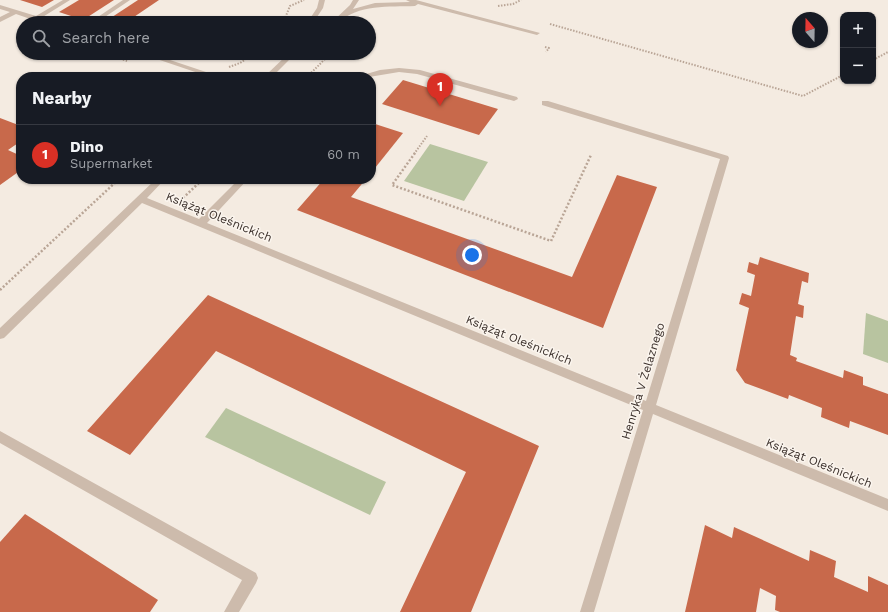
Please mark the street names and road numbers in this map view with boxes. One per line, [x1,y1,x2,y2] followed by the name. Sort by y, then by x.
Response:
[164,189,274,245] street label: Książąt Oleśnickich
[464,312,574,368] street label: Książąt Oleśnickich
[619,321,667,441] street label: Henryka V Żelaznego
[764,435,874,491] street label: Książąt Oleśnickich

